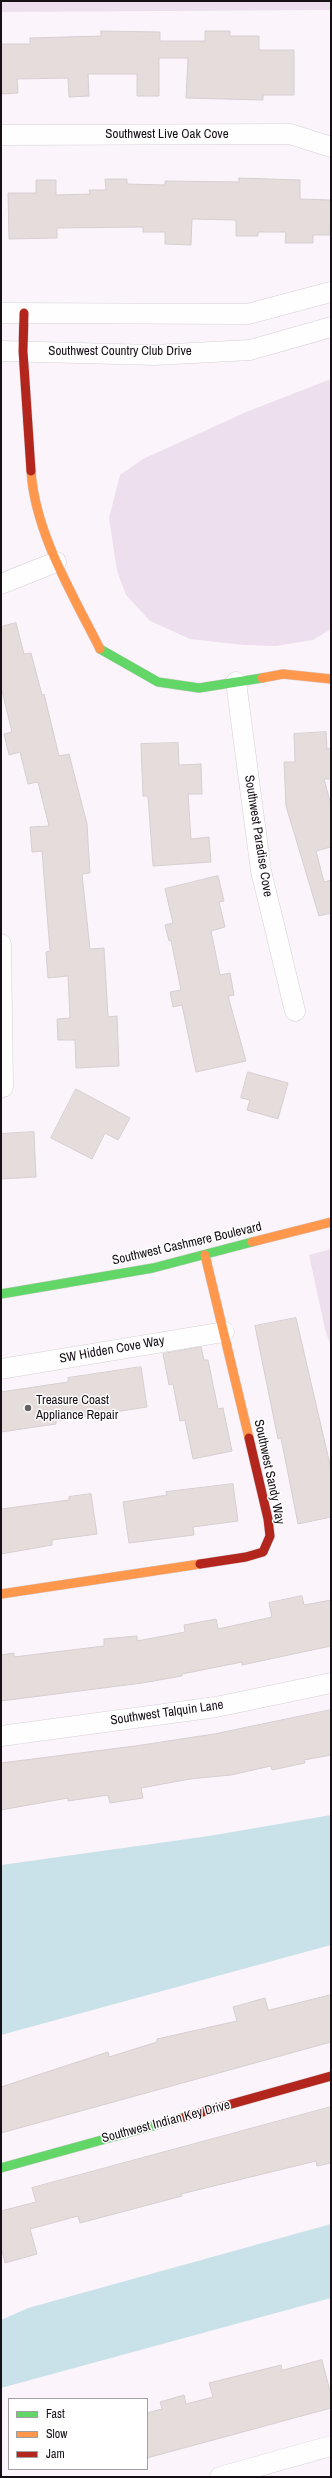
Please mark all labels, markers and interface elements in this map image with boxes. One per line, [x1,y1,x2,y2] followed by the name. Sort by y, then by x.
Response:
[105,127,229,143] street label: Southwest Live Oak Cove
[48,344,192,360] street label: Southwest Country Club Drive
[241,774,275,898] street label: Southwest Paradise Cove
[111,1219,263,1269] street label: Southwest Cashmere Boulevard
[58,1333,166,1367] street label: SW Hidden Cove Way
[36,1393,118,1424] place label: Treasure Coast Appliance Repair
[23,1403,33,1413] marker: Treasure Coast Appliance Repair
[250,1418,288,1526] street label: Southwest Sandy Way
[109,1697,225,1729] street label: Southwest Talquin Lane
[100,2097,232,2147] street label: Southwest Indian Key Drive
[8,2398,148,2470] legend
[46,2406,65,2422] text: Fast
[46,2426,67,2442] text: Slow
[46,2446,65,2462] text: Jam

